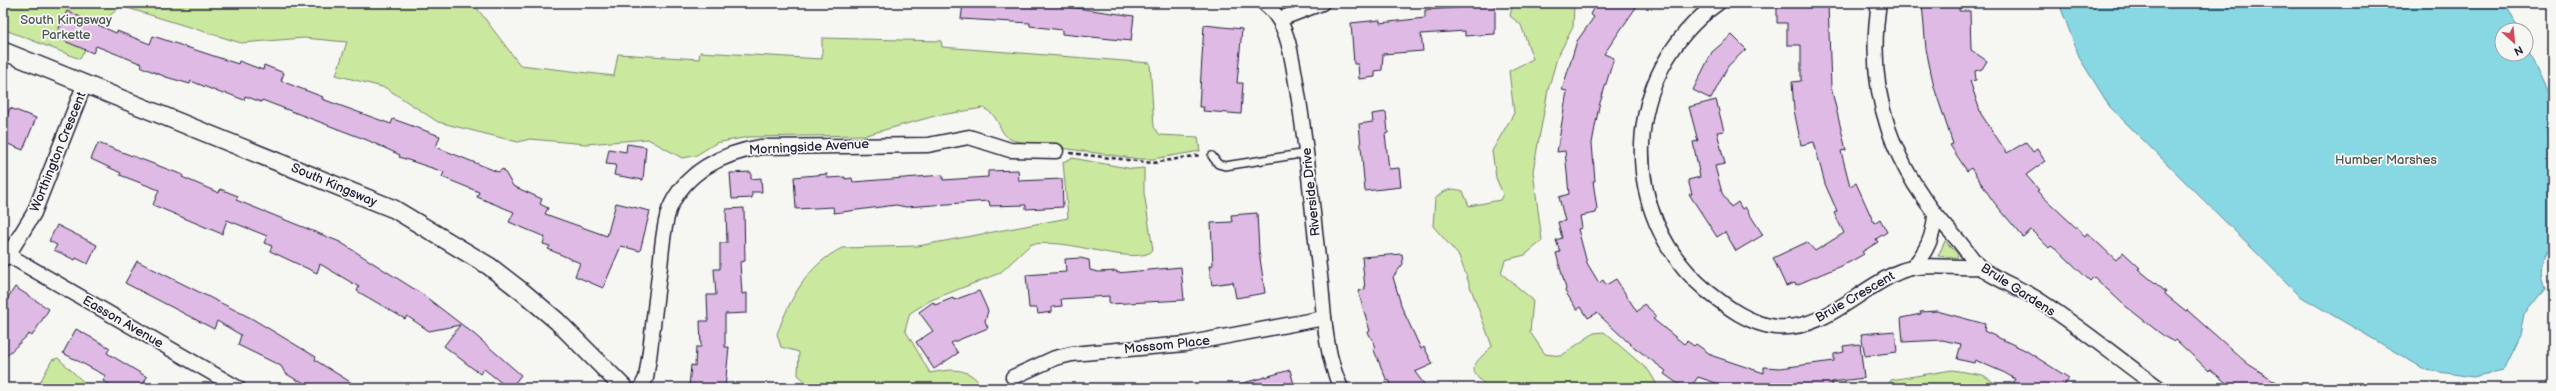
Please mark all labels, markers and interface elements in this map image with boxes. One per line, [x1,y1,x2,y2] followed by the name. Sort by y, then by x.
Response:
[20,12,112,43] park label: South Kingsway Parkette
[2494,22,2534,62] north arrow
[2512,43,2525,58] text: N
[27,90,89,214] street label: Worthington Crescent
[749,136,870,158] street label: Morningside Avenue
[1298,147,1324,237] street label: Riverside Drive
[2335,152,2438,168] park label: Humber Marshes
[289,160,379,210] street label: South Kingsway
[1978,260,2059,320] street label: Brule Gardens
[1813,268,1897,326] street label: Brule Crescent
[80,292,167,352] street label: Easson Avenue
[1123,333,1211,357] street label: Mossom Place

